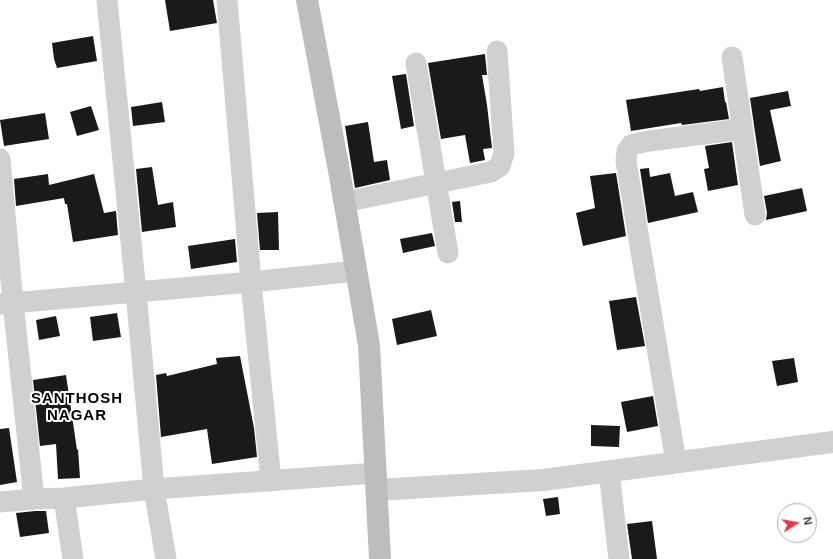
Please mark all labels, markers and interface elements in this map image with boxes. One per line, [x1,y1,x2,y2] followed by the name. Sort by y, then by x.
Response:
[31,390,123,425] district label: SANTHOSH NAGAR
[777,503,817,543] north arrow
[801,516,814,526] text: N

